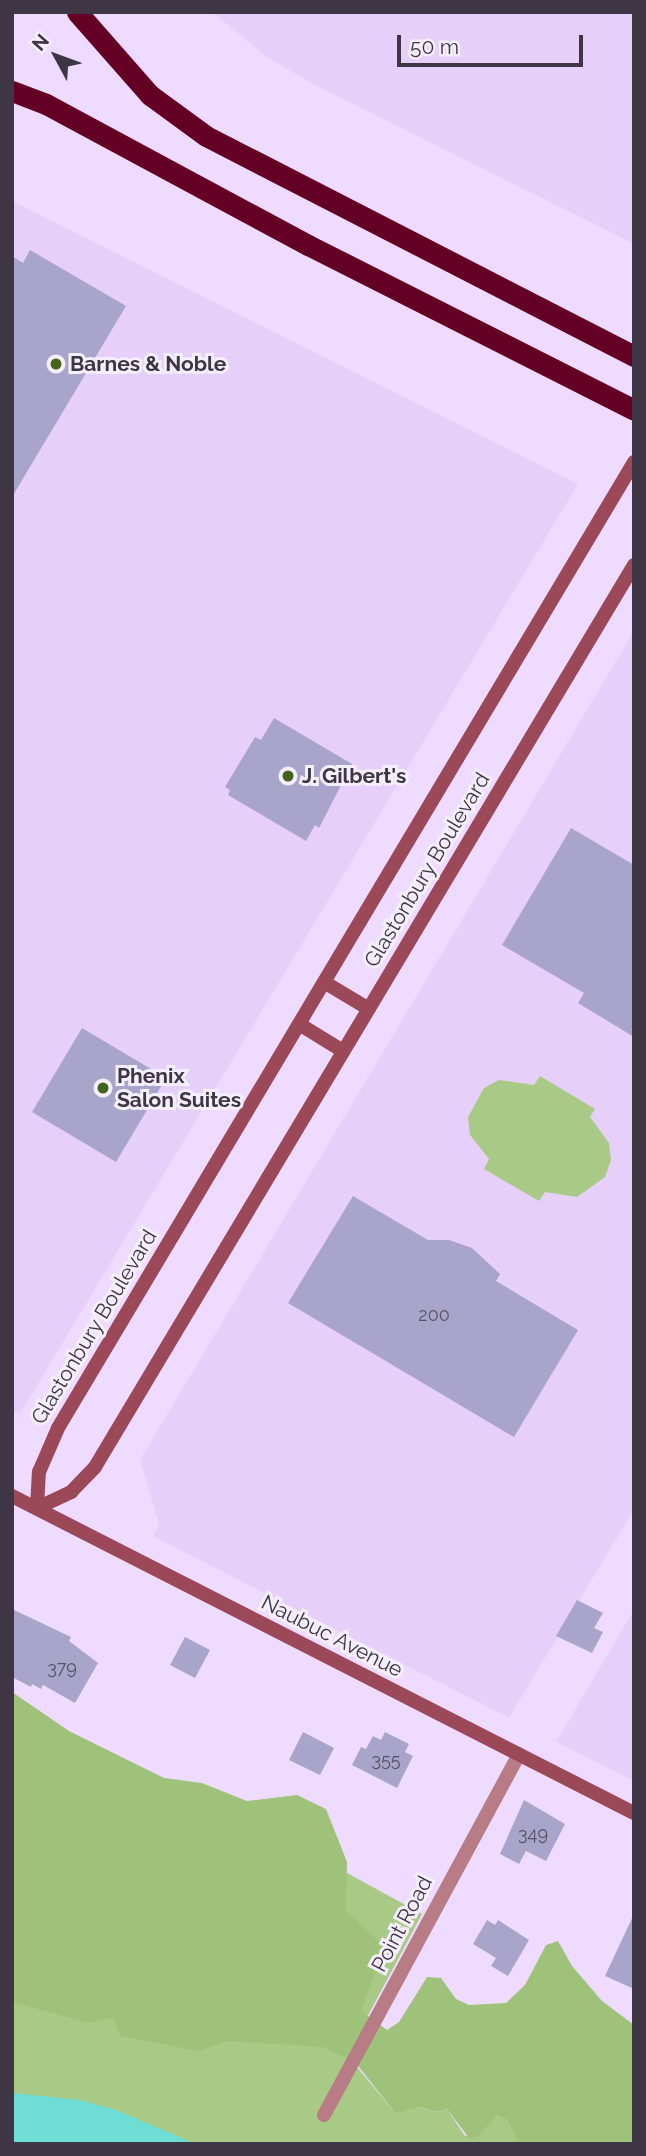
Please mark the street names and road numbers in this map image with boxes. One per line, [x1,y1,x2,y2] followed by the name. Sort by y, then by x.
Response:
[359,768,495,972] street label: Glastonbury Boulevard
[26,1225,162,1429] street label: Glastonbury Boulevard
[257,1589,407,1683] street label: Naubuc Avenue
[366,1872,438,1976] street label: Point Road

